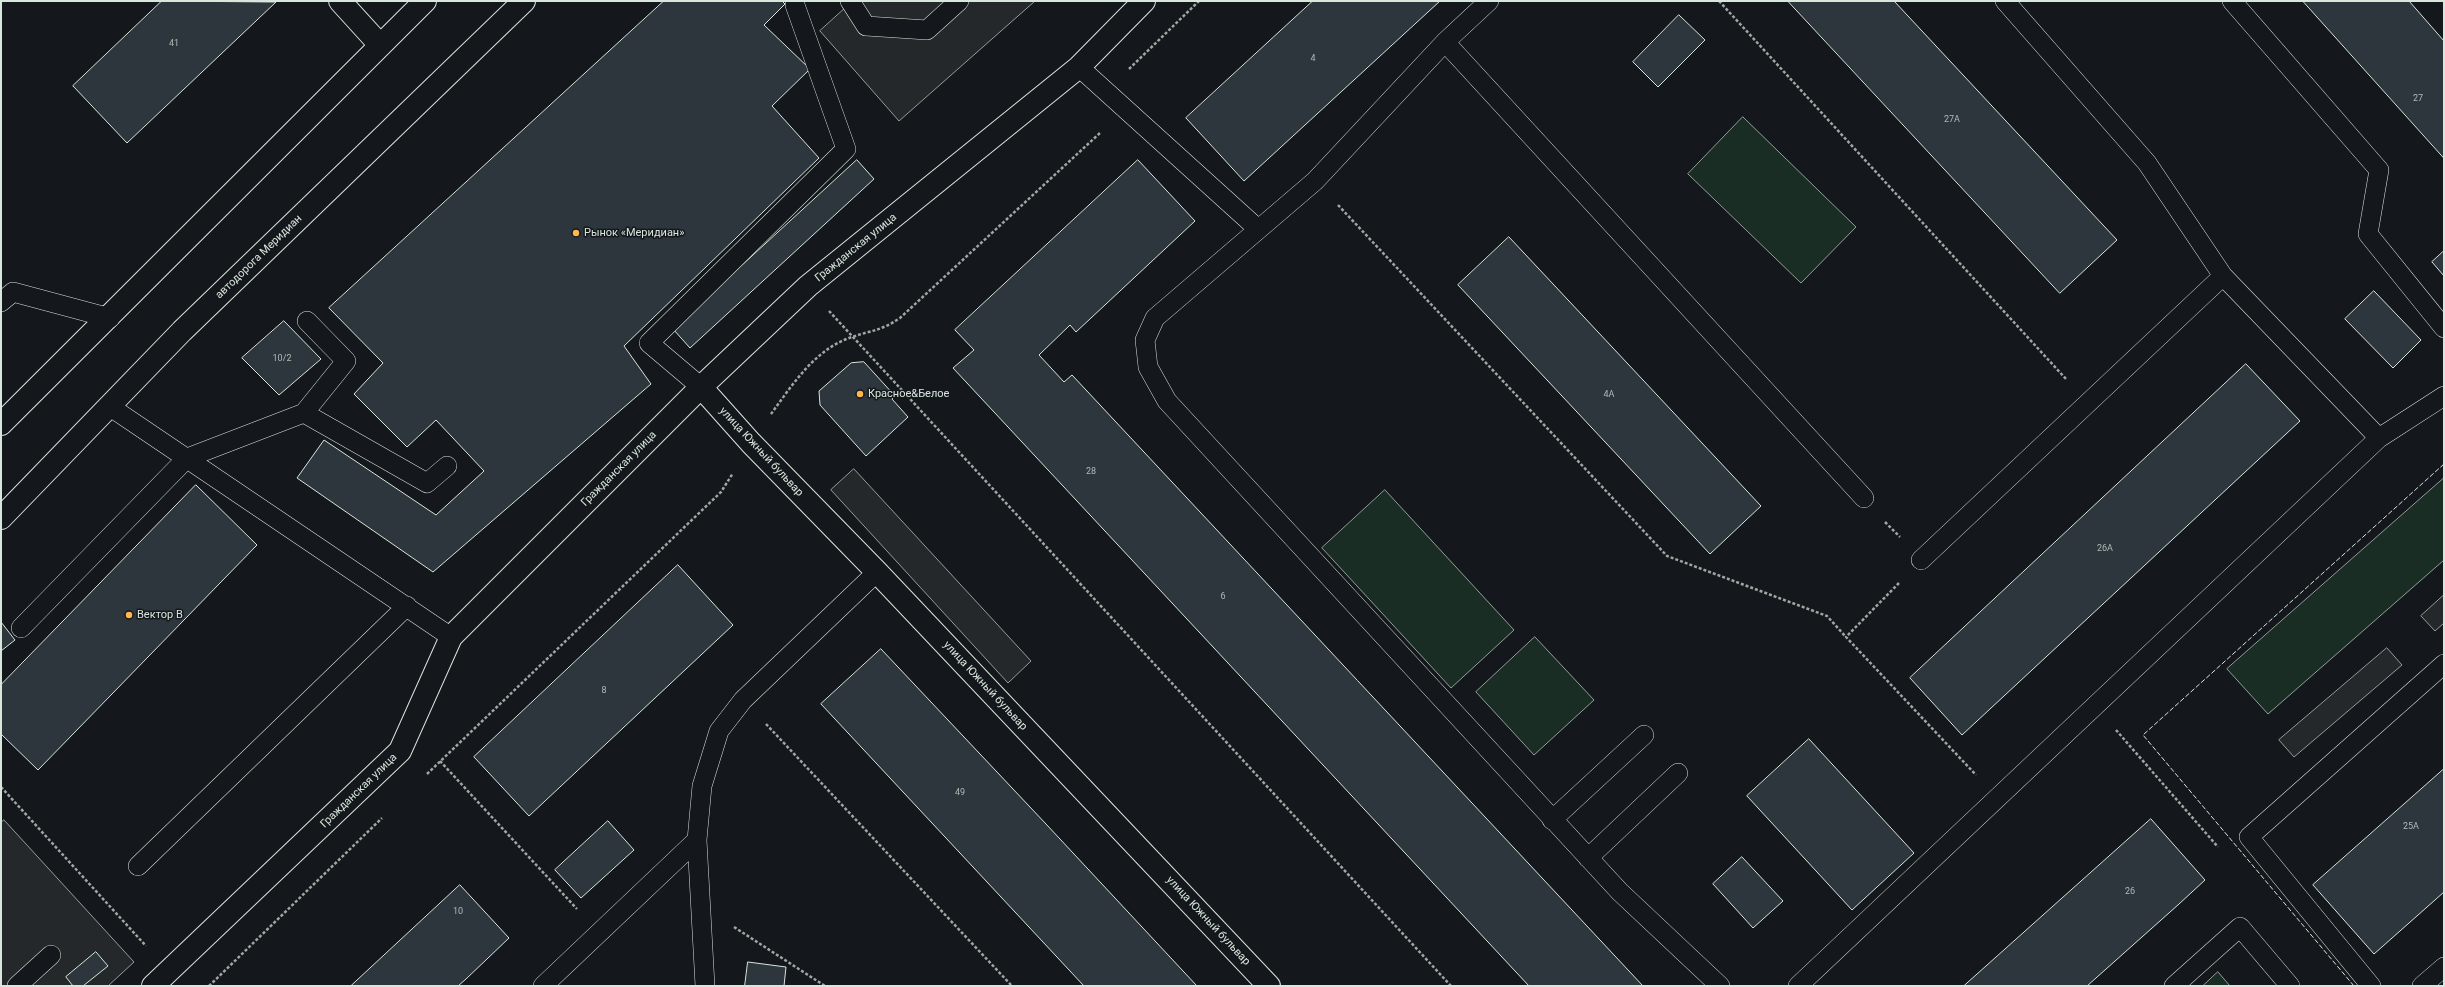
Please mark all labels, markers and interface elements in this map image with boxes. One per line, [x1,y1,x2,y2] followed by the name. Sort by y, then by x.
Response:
[169,39,179,49] house number: 41
[1310,54,1316,64] house number: 4
[2413,94,2423,104] house number: 27
[1944,115,1960,125] house number: 27А
[813,211,899,285] street label: Гражданская улица
[213,212,305,302] street label: автодорога Меридиан
[584,226,684,240] place label: Рынок «Меридиан»
[571,228,581,238] marker: Рынок «Меридиан»
[273,354,291,364] house number: 10/2
[868,387,949,401] place label: Красное&Белое
[855,389,865,399] marker: Красное&Белое
[1604,390,1614,400] house number: 4А
[716,405,806,499] street label: улица Южный бульвар
[579,429,659,509] street label: Гражданская улица
[1086,467,1096,477] house number: 28
[2097,544,2113,554] house number: 26А
[1220,592,1226,602] house number: 6
[137,608,183,622] place label: Вектор В
[124,610,134,620] marker: Вектор В
[940,639,1030,733] street label: улица Южный бульвар
[601,686,607,696] house number: 8
[318,751,400,831] street label: Гражданская улица
[955,788,965,798] house number: 49
[2403,822,2419,832] house number: 25А
[1163,874,1253,968] street label: улица Южный бульвар
[2125,887,2135,897] house number: 26
[453,907,463,917] house number: 10

